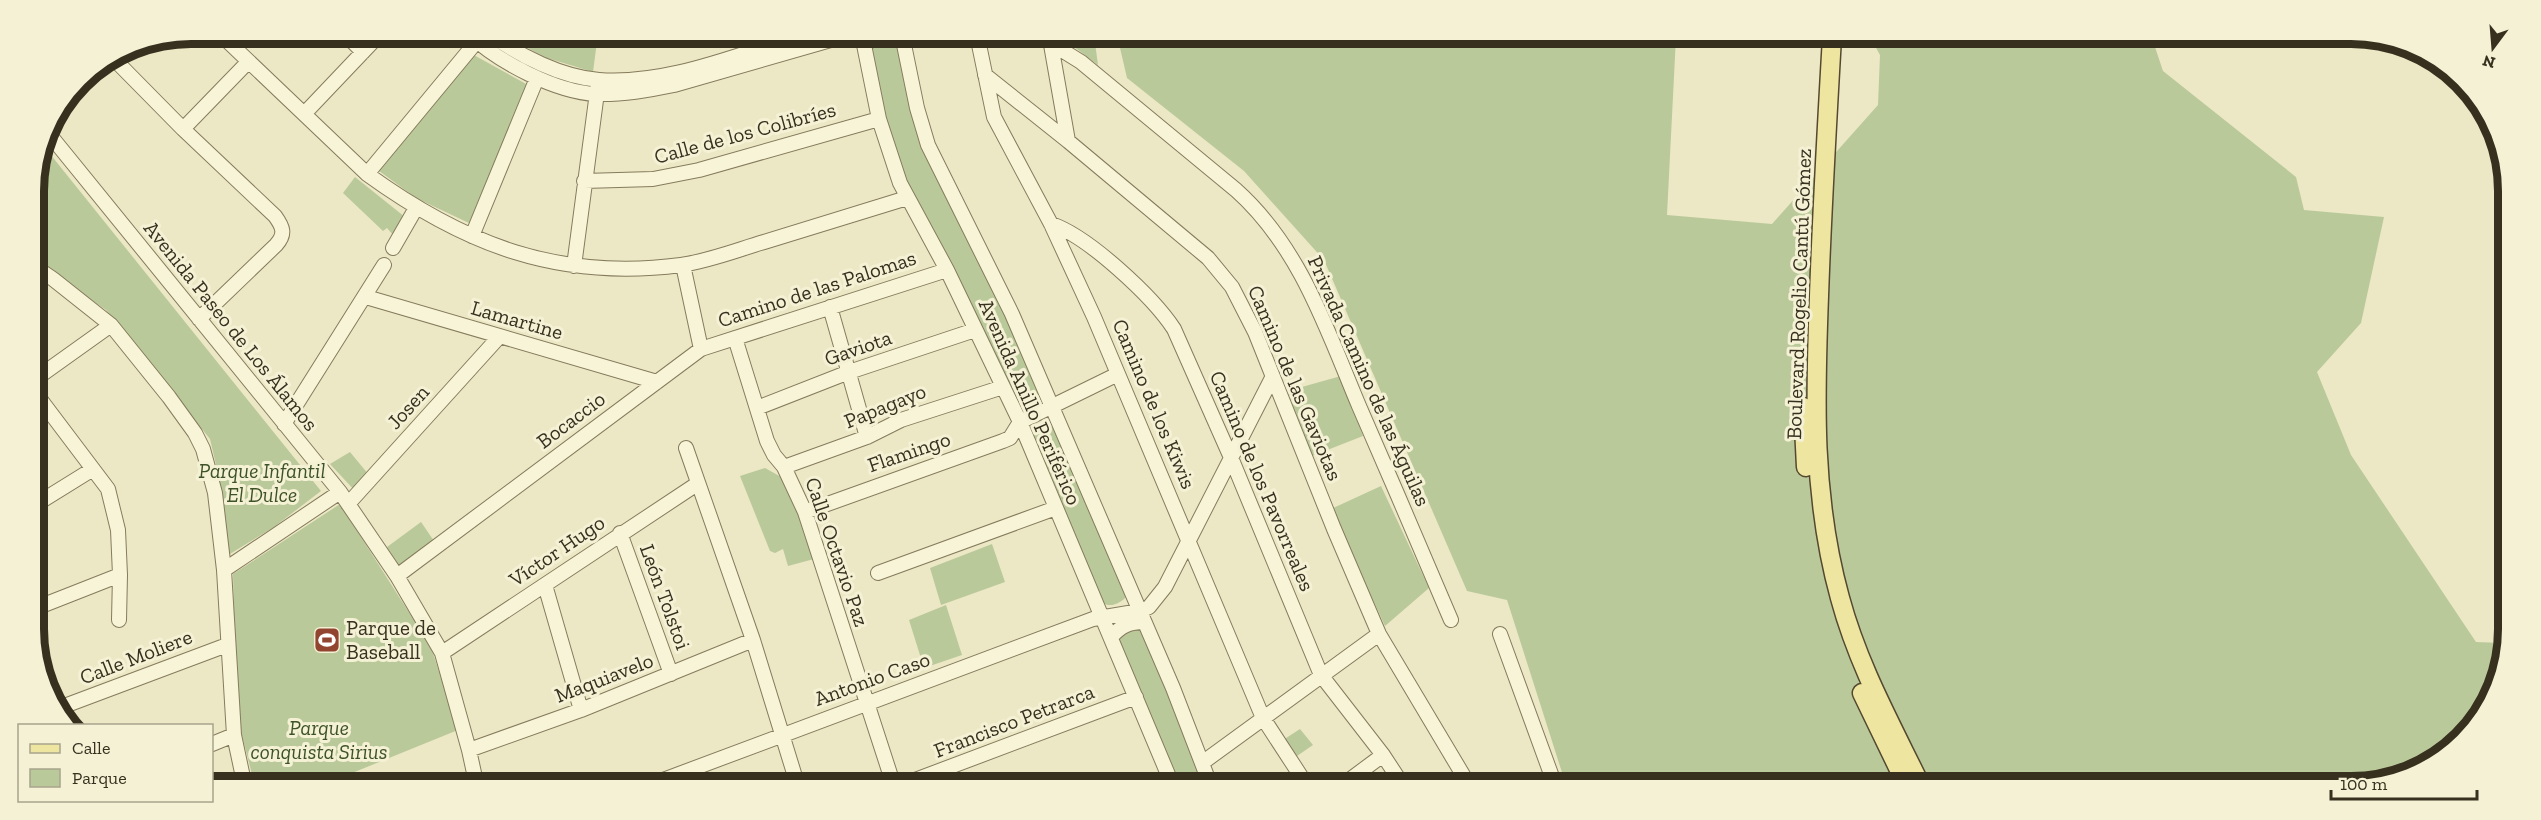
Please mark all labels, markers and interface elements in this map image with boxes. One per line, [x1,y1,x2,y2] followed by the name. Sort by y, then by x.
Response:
[2463,18,2523,78] north arrow
[2481,51,2497,73] text: N
[651,96,838,169] street label: Calle de los Colibríes
[1781,148,1816,440] street label: Boulevard Rogelio Cantú Gómez
[139,216,324,436] street label: Avenida Paseo de Los Álamos
[715,245,919,332] street label: Camino de las Palomas
[1303,252,1436,510] street label: Privada Camino de las Águilas
[1243,281,1348,484] street label: Camino de las Gaviotas
[468,295,566,345] street label: Lamartine
[974,295,1087,509] street label: Avenida Anillo Periférico
[1107,315,1202,492] street label: Camino de los Kiwis
[821,324,895,371] street label: Gaviota
[1205,367,1320,595] street label: Camino de los Pavorreales
[840,378,929,433] street label: Papagayo
[381,379,434,434] street label: Josen
[531,386,610,453] street label: Bocaccio
[864,426,953,477] street label: Flamingo
[199,458,325,507] park label: Parque Infantil El Dulce
[800,474,875,630] street label: Calle Octavio Paz
[503,509,609,592] street label: Víctor Hugo
[635,541,696,653] street label: León Tolstoi
[346,615,436,664] place label: Parque de Baseball
[76,624,196,689] street label: Calle Moliere
[312,625,342,655] sports icon: Parque de Baseball
[811,646,933,711] street label: Antonio Caso
[551,647,657,708] street label: Maquiavelo
[930,678,1097,763] street label: Francisco Petrarca
[250,715,388,764] park label: Parque conquista Sirius
[18,724,213,802] legend
[72,737,110,759] text: Calle
[2331,763,2476,801] scale bar
[72,767,127,789] text: Parque
[2340,773,2388,795] text: 100 m

